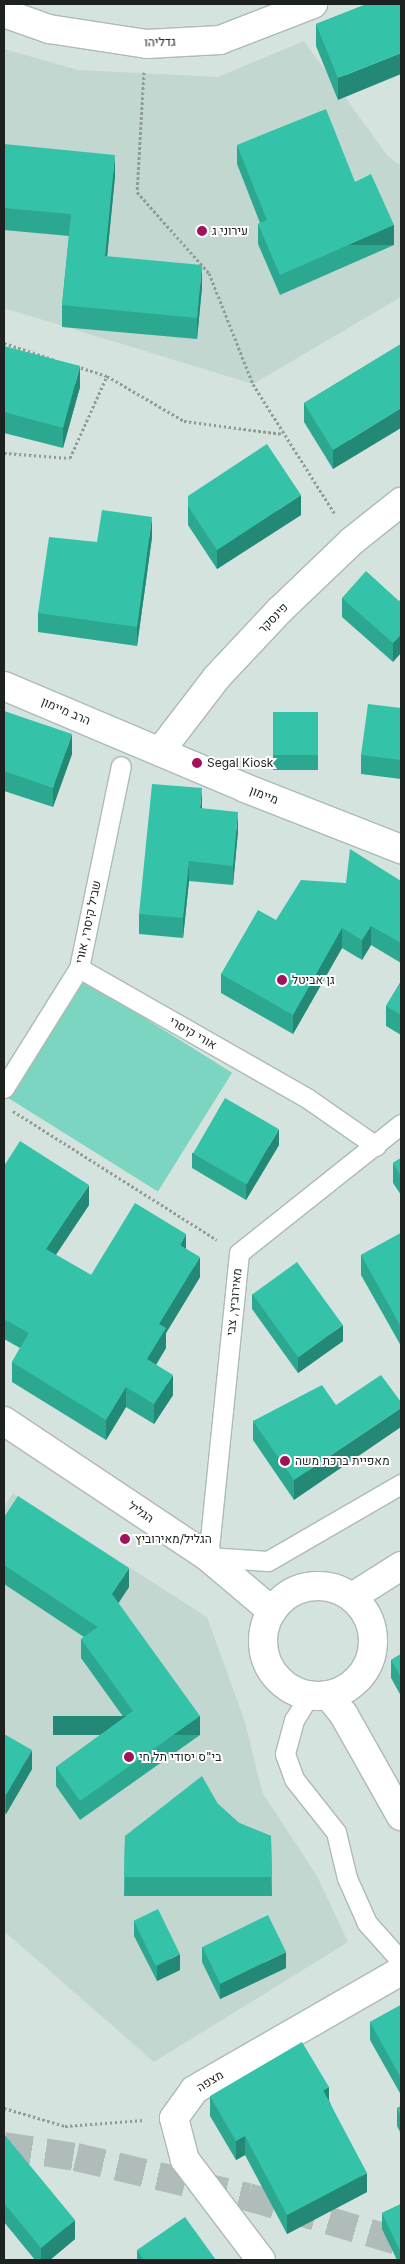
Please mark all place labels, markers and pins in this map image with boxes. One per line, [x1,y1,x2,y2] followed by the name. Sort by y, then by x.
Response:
[212,224,248,238] place label: עירוני ג
[196,225,208,237] marker: עירוני ג
[207,756,273,770] place label: Segal Kiosk
[191,757,203,769] marker: Segal Kiosk
[292,973,335,987] place label: גן אביטל
[276,974,288,986] marker: גן אביטל
[295,1454,390,1468] place label: מאפיית ברכת משה
[279,1455,291,1467] marker: מאפיית ברכת משה
[135,1532,212,1546] place label: הגליל/מאירוביץ
[119,1533,131,1545] marker: הגליל/מאירוביץ
[139,1750,222,1764] place label: בי"ס יסודי תל חי
[123,1751,135,1763] marker: בי"ס יסודי תל חי

